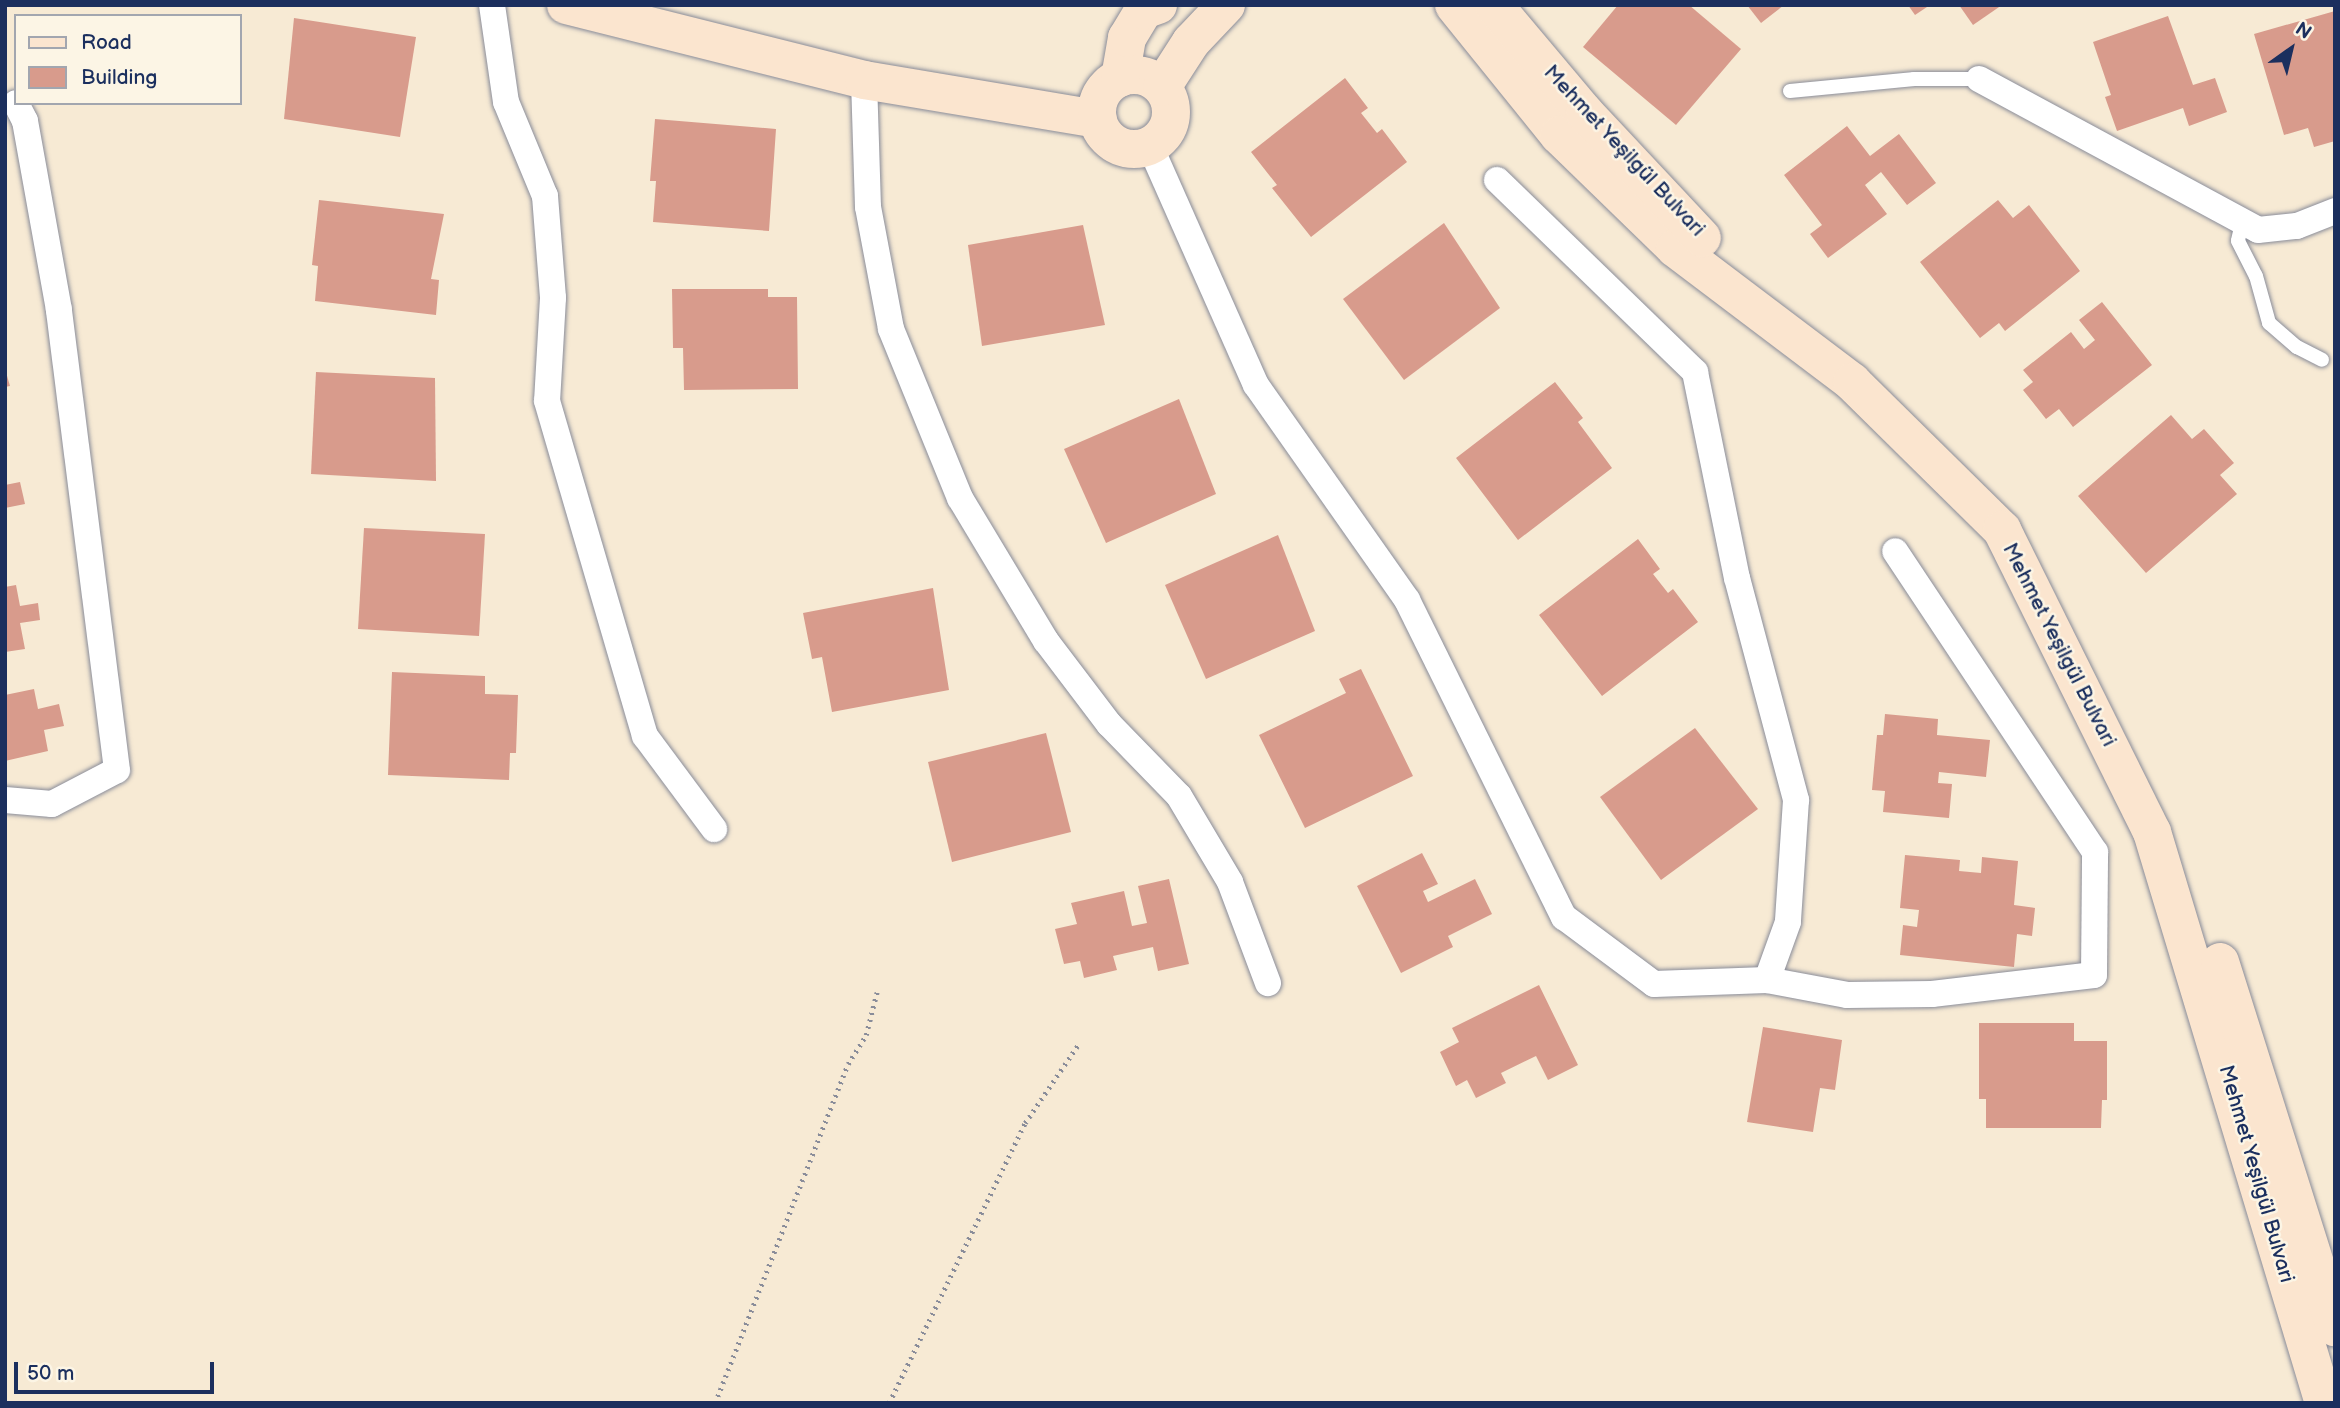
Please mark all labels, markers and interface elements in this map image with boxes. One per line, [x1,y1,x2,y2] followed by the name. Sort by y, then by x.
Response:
[14,14,242,105] legend
[2256,14,2326,84] north arrow
[2291,18,2315,45] text: N
[81,30,132,55] text: Road
[1538,60,1710,242] street label: Mehmet Yeşilgül Bulvari
[81,65,157,90] text: Building
[1996,539,2122,751] street label: Mehmet Yeşilgül Bulvari
[2213,1062,2299,1286] street label: Mehmet Yeşilgül Bulvari
[18,1348,217,1392] scale bar
[27,1361,74,1386] text: 50 m

